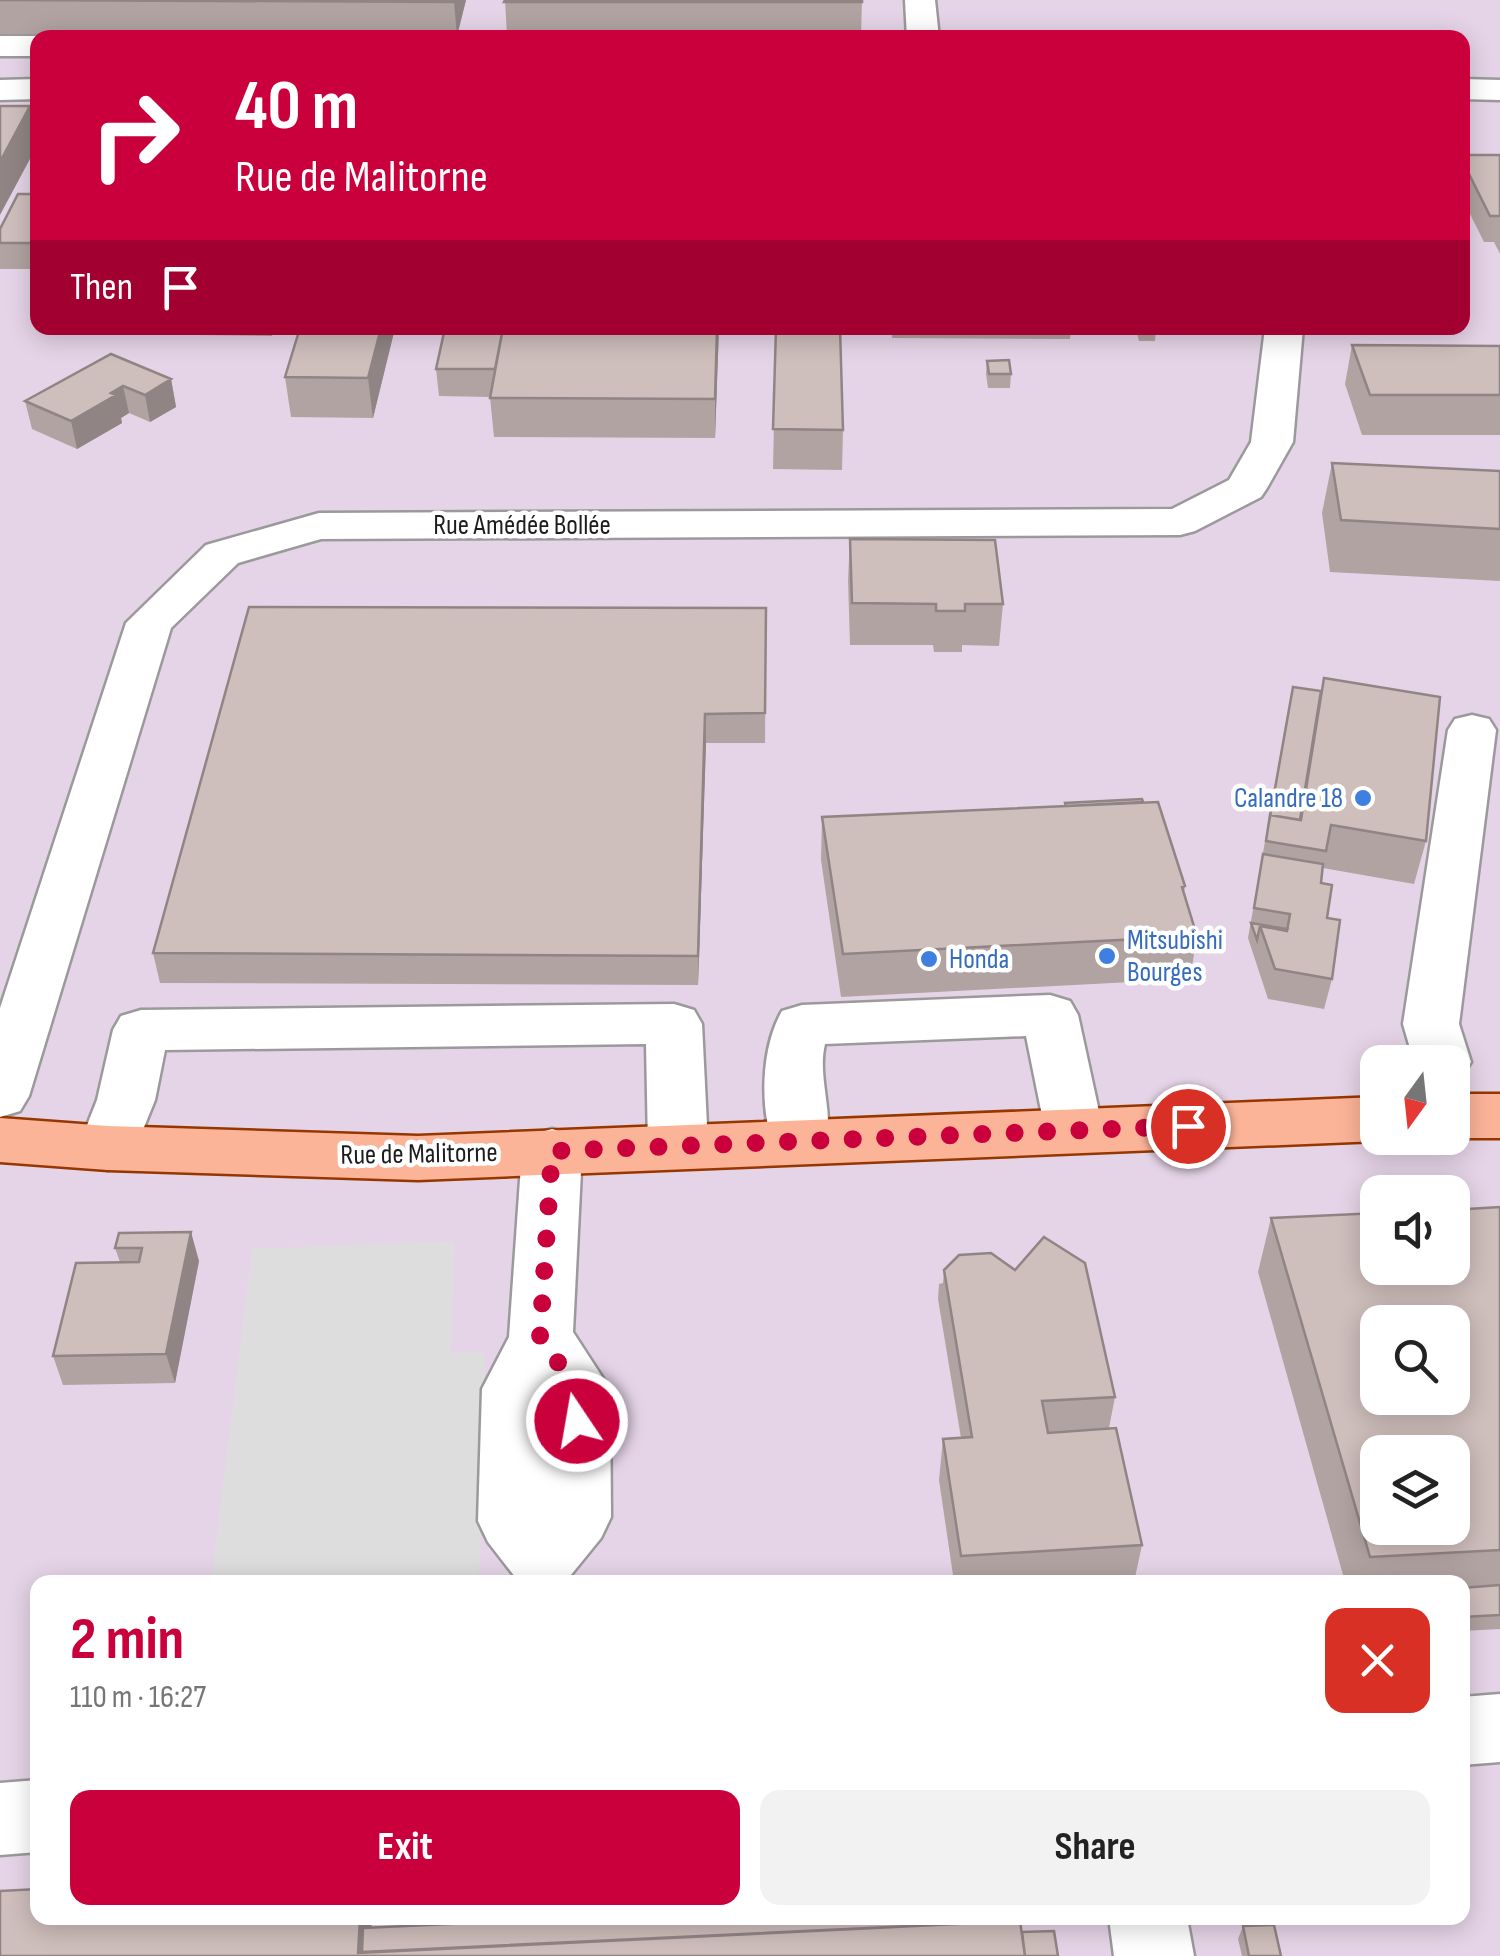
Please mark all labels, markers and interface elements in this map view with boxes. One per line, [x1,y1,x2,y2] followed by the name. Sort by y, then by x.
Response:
[235,65,358,149] text: 40 m
[70,70,200,200] icon: right
[235,150,488,205] text: Rue de Malitorne
[153,260,208,315] icon: arrive
[70,265,133,310] text: Then
[433,509,611,542] street label: Rue Amédée Bollée
[1234,782,1343,815] place label: Calandre 18
[1352,787,1374,809] marker: Calandre 18
[1127,924,1223,989] place label: Mitsubishi Bourges
[949,943,1009,976] place label: Honda
[1096,945,1118,967] marker: Mitsubishi Bourges
[918,948,940,970] marker: Honda
[1360,1045,1470,1155] north arrow
[1360,1045,1470,1545] map controls
[1146,1084,1231,1169] pin
[1161,1099,1216,1154] icon: arrive
[340,1136,498,1172] street label: Rue de Malitorne
[1360,1175,1470,1285] button: sound
[1360,1305,1470,1415] button: search
[525,1369,629,1473] position arrow
[1360,1435,1470,1545] button: layers
[70,1604,184,1676] text: 2 min
[1325,1608,1430,1713] button: close
[70,1678,206,1717] text: 110 m · 16:27
[70,1790,740,1905] button: Exit
[760,1790,1430,1905] button: Share

